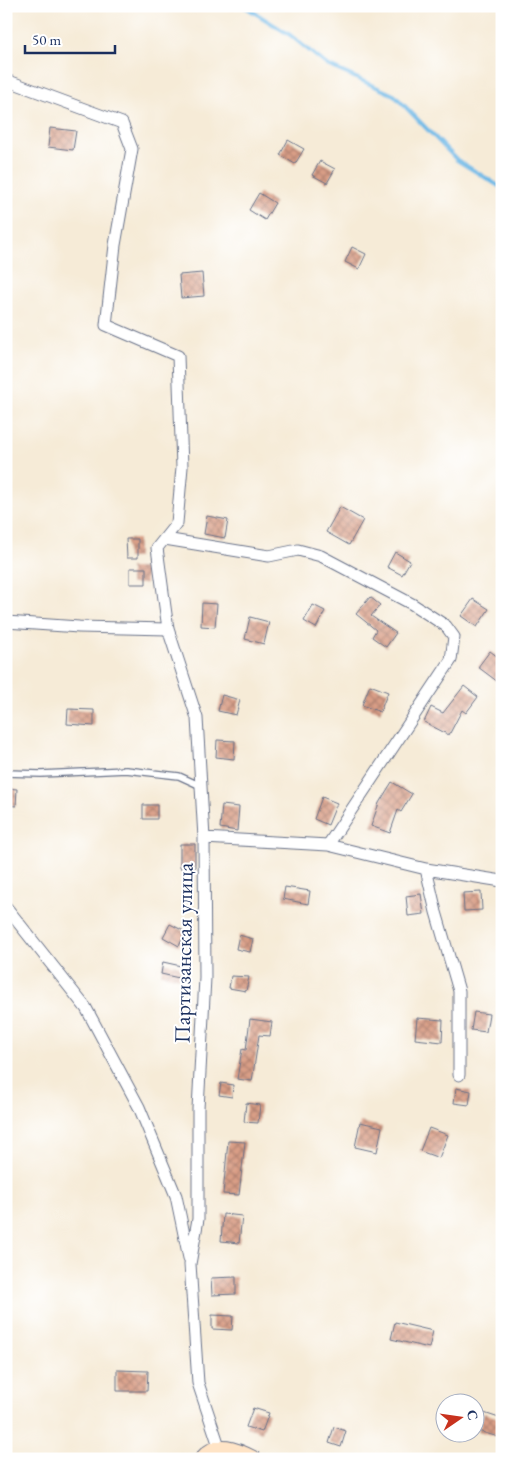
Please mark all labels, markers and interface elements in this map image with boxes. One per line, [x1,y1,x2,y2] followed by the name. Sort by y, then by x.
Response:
[25,22,115,54] scale bar
[32,30,61,49] text: 50 m
[167,862,200,1044] street label: Партизанская улица
[436,1392,486,1442] north arrow
[463,1408,483,1422] text: С

